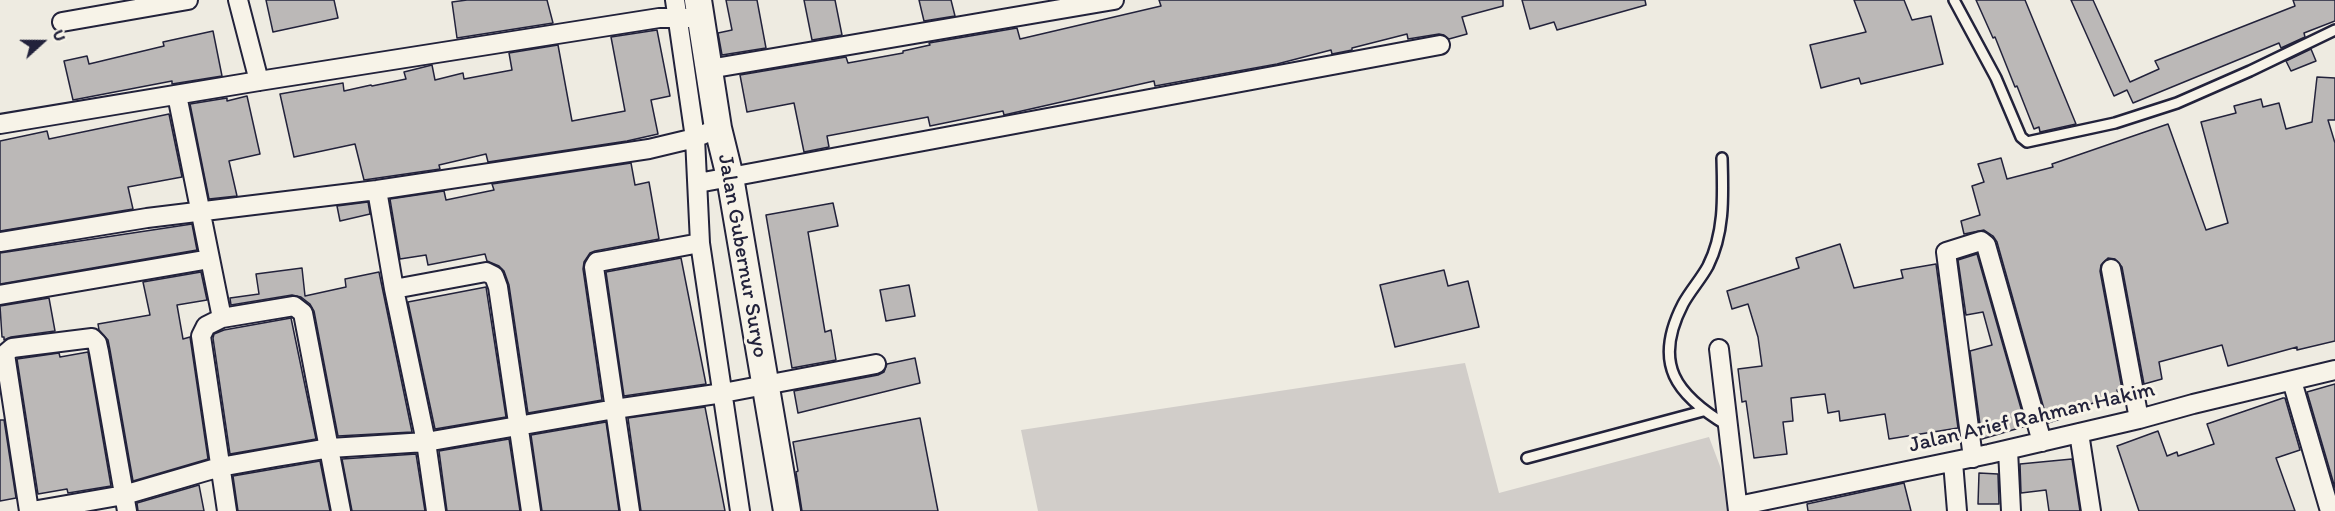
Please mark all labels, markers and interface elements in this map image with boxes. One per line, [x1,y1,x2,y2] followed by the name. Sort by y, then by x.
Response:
[12,12,72,72] north arrow
[48,27,70,44] text: U
[711,152,773,360] street label: Jalan Gubernur Suryo
[1906,377,2158,459] street label: Jalan Arief Rahman Hakim

